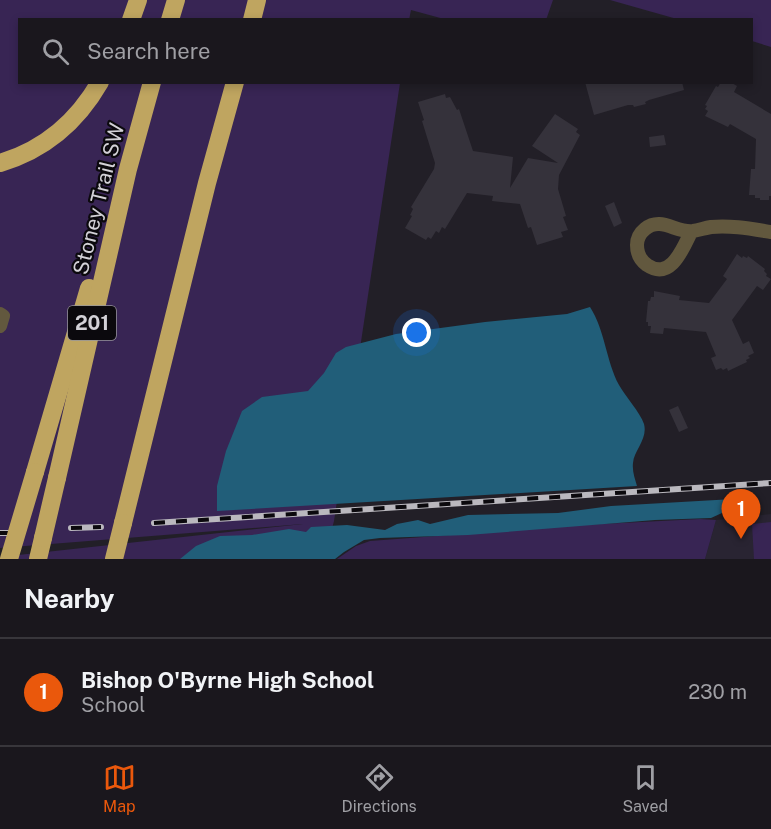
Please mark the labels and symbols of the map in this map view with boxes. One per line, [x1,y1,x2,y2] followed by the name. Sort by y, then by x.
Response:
[68,121,129,277] street label: Stoney Trail SW
[68,306,116,340] road number: 201
[402,318,431,347] your location
[722,490,760,539] pin: 1

